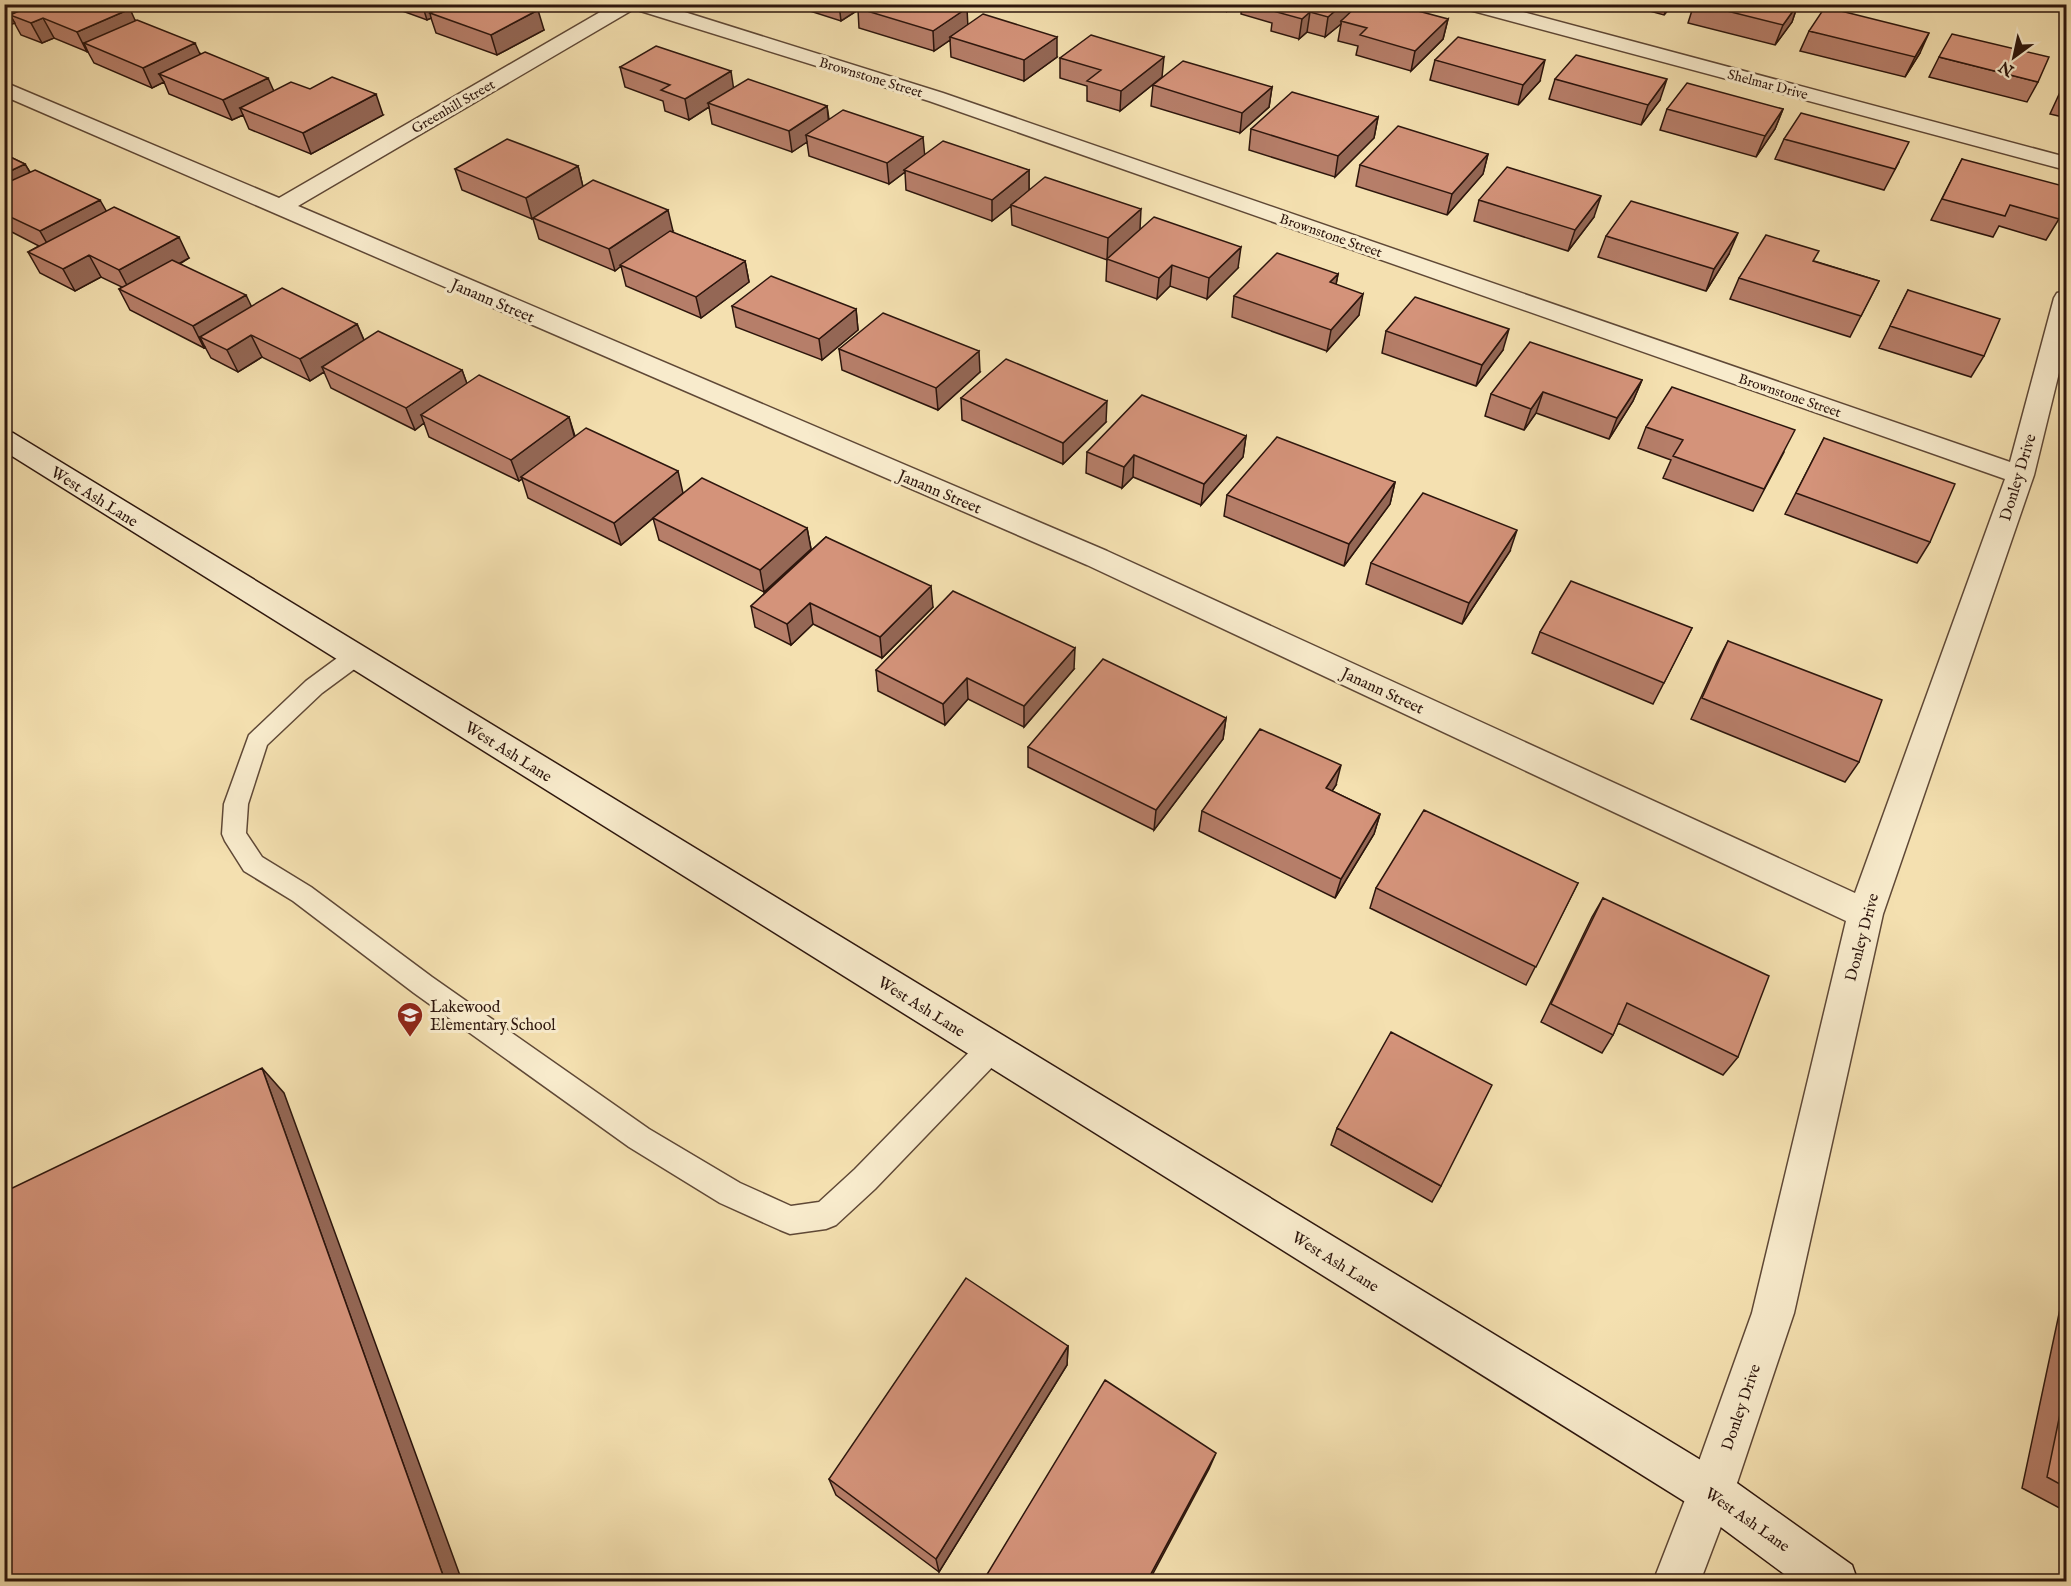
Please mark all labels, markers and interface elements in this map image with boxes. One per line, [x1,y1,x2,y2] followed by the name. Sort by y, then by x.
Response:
[1984,27,2044,87] north arrow
[817,54,925,102] street label: Brownstone Street
[1996,56,2019,81] text: N
[1726,66,1810,104] street label: Shelmar Drive
[409,76,499,138] street label: Greenhill Street
[1277,210,1385,262] street label: Brownstone Street
[446,275,537,329] street label: Janann Street
[1736,370,1844,422] street label: Brownstone Street
[1996,432,2042,524] street label: Donley Drive
[47,463,141,532] street label: West Ash Lane
[893,466,984,520] street label: Janann Street
[1336,663,1427,720] street label: Janann Street
[461,718,555,787] street label: West Ash Lane
[1842,891,1884,984] street label: Donley Drive
[874,973,968,1042] street label: West Ash Lane
[430,998,556,1036] place label: Lakewood Elementary School
[395,1000,425,1038] school or university icon: Lakewood Elementary School
[1288,1228,1382,1297] street label: West Ash Lane
[1718,1362,1766,1454] street label: Donley Drive
[1701,1484,1793,1557] street label: West Ash Lane

